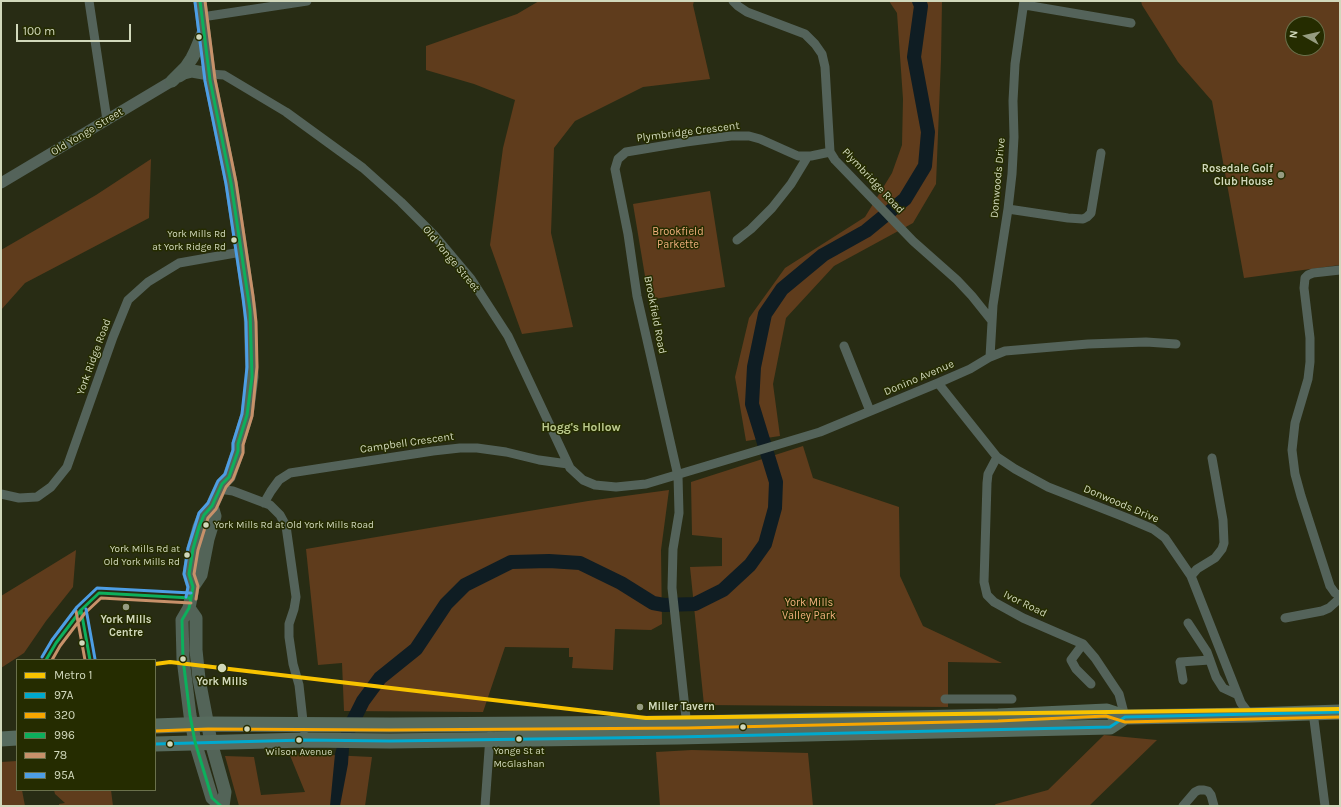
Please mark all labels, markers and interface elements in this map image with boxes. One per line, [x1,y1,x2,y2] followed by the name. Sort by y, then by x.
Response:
[18,16,133,42] scale bar
[1285,16,1325,56] north arrow
[23,24,55,38] text: 100 m
[1287,30,1301,39] text: N
[194,32,204,42] unlabelled marker
[48,105,126,159] street label: Old Yonge Street
[636,119,740,145] street label: Plymbridge Crescent
[988,137,1008,219] street label: Donwoods Drive
[839,146,907,216] street label: Plymbridge Road
[1202,162,1273,188] place label: Rosedale Golf Club House
[1276,170,1286,180] marker: Rosedale Golf Club House
[420,223,482,295] street label: Old Yonge Street
[652,225,704,251] park label: Brookfield Parkette
[152,228,226,252] place label: York Mills Rd at York Ridge Rd
[229,235,239,245] marker: York Mills Rd at York Ridge Rd
[641,275,669,355] street label: Brookfield Road
[74,317,114,397] street label: York Ridge Road
[882,357,956,399] street label: Donino Avenue
[541,421,621,435] district label: Hogg's Hollow
[359,430,455,456] street label: Campbell Crescent
[1081,482,1161,526] street label: Donwoods Drive
[214,519,374,531] place label: York Mills Rd at Old York Mills Road
[201,520,211,530] marker: York Mills Rd at Old York Mills Road
[104,543,180,566] place label: York Mills Rd at Old York Mills Rd
[182,550,192,560] marker: York Mills Rd at Old York Mills Rd
[1001,588,1049,620] street label: Ivor Road
[782,596,836,622] park label: York Mills Valley Park
[121,602,131,612] marker: York Mills Centre
[100,613,152,639] place label: York Mills Centre
[77,638,87,648] unlabelled marker
[178,654,188,664] unlabelled marker
[16,659,156,791] legend
[216,662,228,674] marker: York Mills
[54,668,93,682] text: Metro 1
[196,675,248,689] place label: York Mills
[54,688,74,702] text: 97A
[648,700,715,714] place label: Miller Tavern
[635,702,645,712] marker: Miller Tavern
[54,708,75,722] text: 320
[738,722,748,732] unlabelled marker
[242,724,252,734] unlabelled marker
[54,728,75,742] text: 996
[514,734,524,744] marker: Yonge St at McGlashan
[294,735,304,745] marker: Wilson Avenue
[165,739,175,749] unlabelled marker
[493,745,545,768] place label: Yonge St at McGlashan
[266,746,332,758] place label: Wilson Avenue
[54,748,67,762] text: 78
[54,768,75,782] text: 95A

